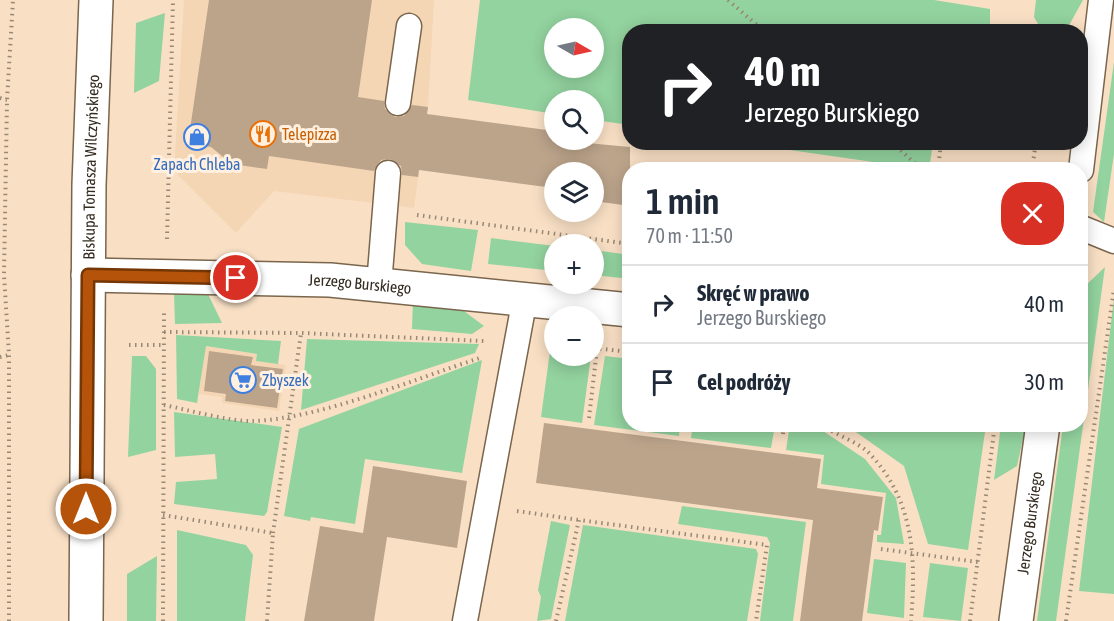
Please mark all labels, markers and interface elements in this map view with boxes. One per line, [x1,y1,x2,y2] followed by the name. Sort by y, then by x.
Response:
[544,18,604,78] north arrow
[544,18,604,366] map controls
[745,47,820,95] text: 40 m
[646,48,724,126] icon: right
[79,74,103,260] street label: Biskupa Tomasza Wilczyńskiego
[544,90,604,150] button: search
[745,97,920,128] text: Jerzego Burskiego
[248,119,278,149] restaurant icon: Telepizza
[182,122,212,152] shop icon: Zapach Chleba
[282,125,337,144] place label: Telepizza
[154,155,240,174] place label: Zapach Chleba
[544,162,604,222] button: layers
[646,180,720,222] text: 1 min
[1001,182,1064,245] button: close
[646,224,733,247] text: 70 m · 11:50
[544,234,604,294] button: +
[210,252,261,303] pin
[219,261,252,294] icon: arrive
[308,271,412,297] street label: Jerzego Burskiego
[697,280,810,306] text: Skręć w prawo
[646,288,679,321] icon: right
[1024,291,1064,317] text: 40 m
[544,306,604,366] button: −
[697,306,826,329] text: Jerzego Burskiego
[228,365,258,395] supermarket icon: Zbyszek
[646,366,679,399] icon: arrive
[697,369,791,395] text: Cel podróży
[1024,369,1064,395] text: 30 m
[262,371,309,390] place label: Zbyszek
[1013,470,1045,575] street label: Jerzego Burskiego
[54,477,118,541] position arrow

